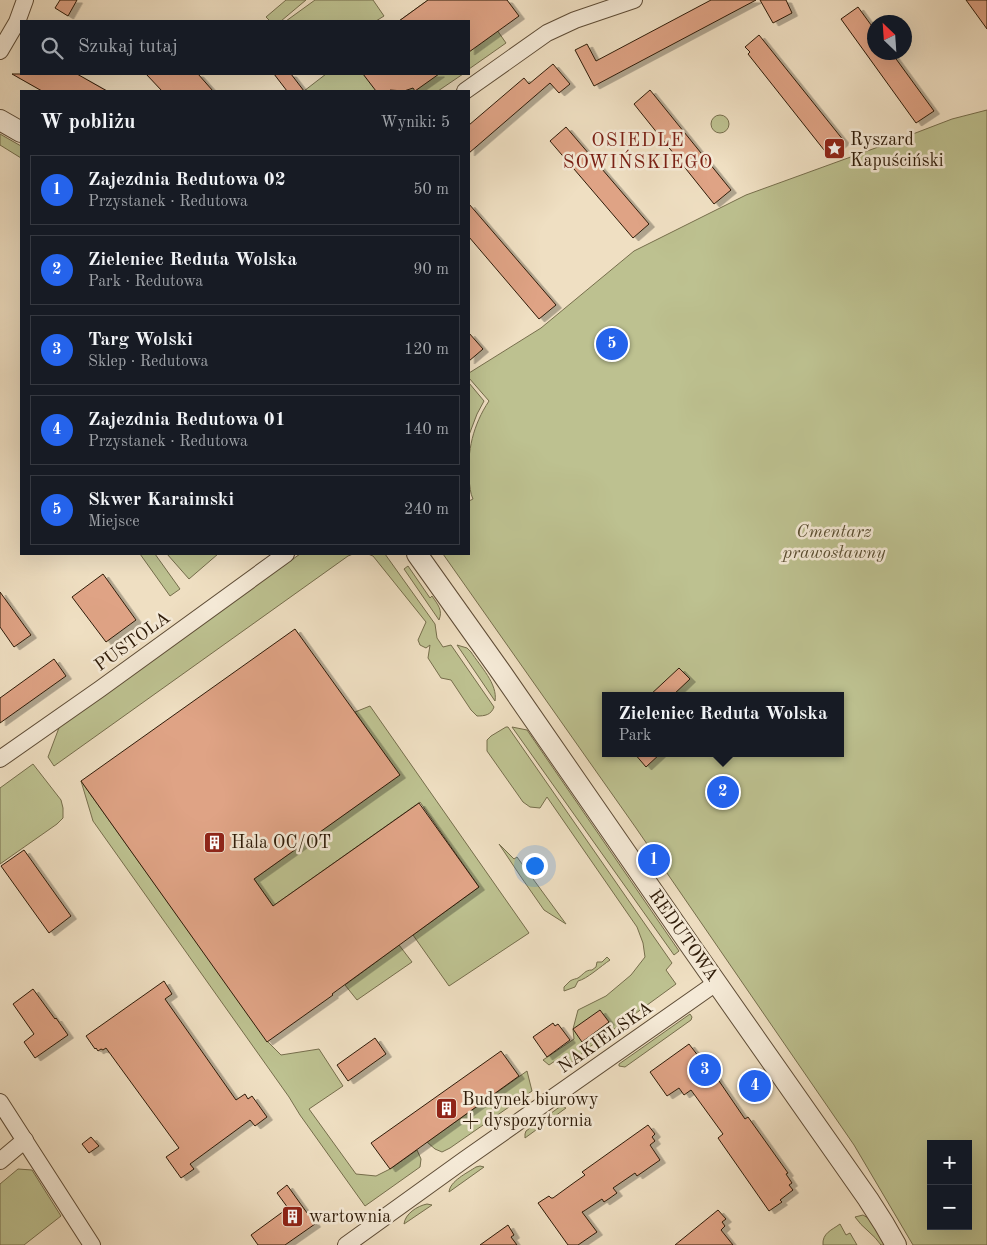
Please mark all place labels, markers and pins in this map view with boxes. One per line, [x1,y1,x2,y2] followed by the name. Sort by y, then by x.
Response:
[850,131,944,170] place label: Ryszard Kapuściński
[822,137,846,161] place icon: Ryszard Kapuściński
[596,325,628,363] pin: 5
[707,773,739,811] pin: 2
[203,830,227,854] building icon: Hala OC/OT
[231,834,331,852] place label: Hala OC/OT
[638,841,670,879] pin: 1
[689,1051,721,1089] pin: 3
[739,1067,771,1105] pin: 4
[462,1091,599,1130] place label: Budynek biurowy + dyspozytornia
[434,1097,458,1121] building icon: Budynek biurowy + dyspozytornia
[281,1204,305,1228] building icon: wartownia
[309,1208,391,1226] place label: wartownia

